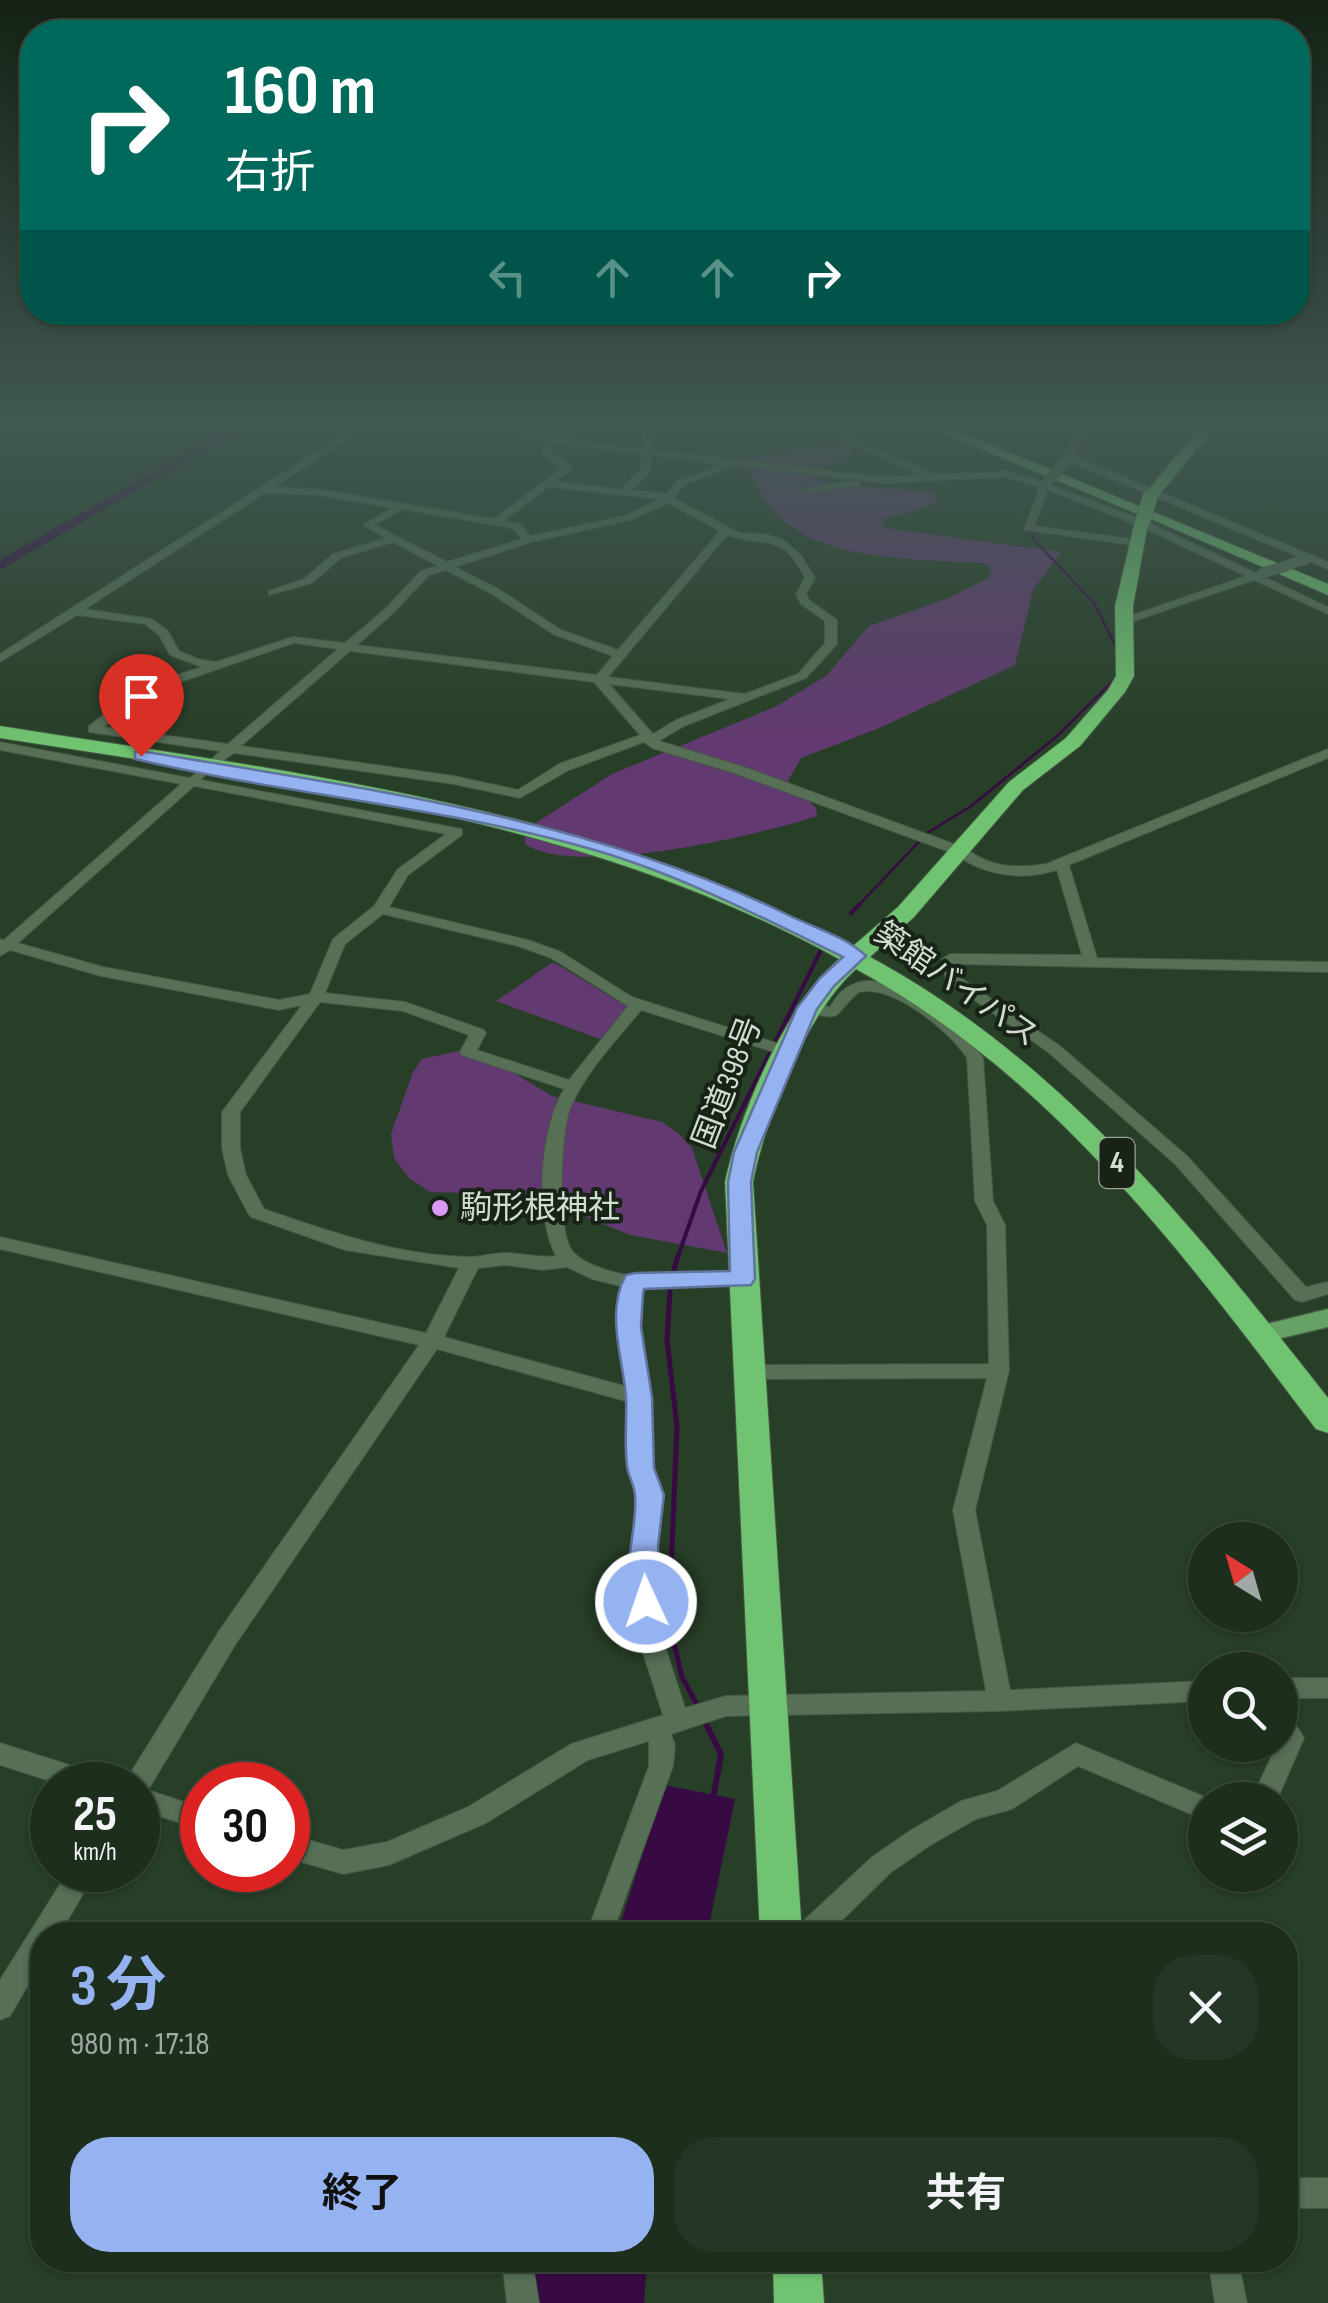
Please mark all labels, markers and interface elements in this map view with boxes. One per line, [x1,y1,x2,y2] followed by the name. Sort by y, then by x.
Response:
[225,50,376,134] text: 160 m
[60,60,190,190] icon: right
[225,146,315,201] text: 右折
[480,250,535,305] icon: left
[585,250,640,305] icon: ahead
[690,250,745,305] icon: ahead
[795,250,850,305] icon: right
[99,654,184,757] pin
[114,669,169,724] icon: arrive
[866,914,1046,1056] street label: 築館バイパス
[685,1012,771,1154] street label: 国道398号
[1100,1138,1134,1188] road number: 4
[460,1189,620,1228] place label: 駒形根神社
[429,1197,451,1219] marker: 駒形根神社
[1188,1522,1298,1632] north arrow
[1188,1522,1298,1892] map controls
[594,1550,698,1654] position arrow
[1188,1652,1298,1762] button: search
[180,1762,310,1892] speed limit sign: 30
[1188,1782,1298,1892] button: layers
[73,1785,117,1845] text: 25
[73,1837,117,1868] text: km/h
[70,1951,166,2023] text: 3 分
[1153,1955,1258,2060] button: close
[70,2025,210,2064] text: 980 m · 17:18
[70,2137,654,2252] button: 終了
[674,2137,1258,2252] button: 共有

